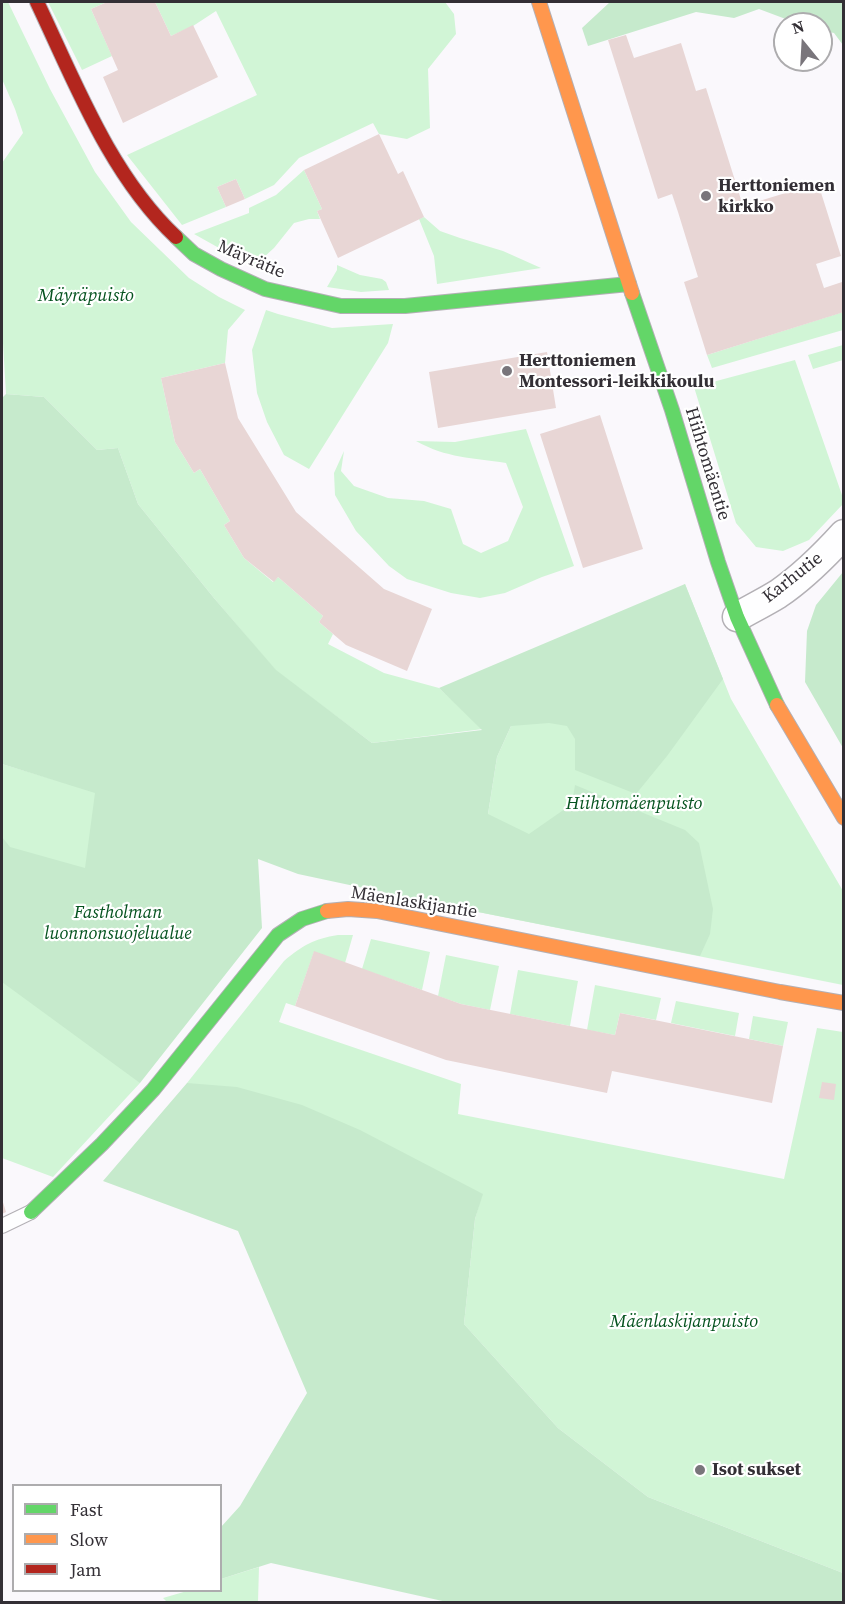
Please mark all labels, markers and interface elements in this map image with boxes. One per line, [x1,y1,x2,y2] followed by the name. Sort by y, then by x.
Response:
[773,12,833,72] north arrow
[789,15,807,39] text: N
[718,175,835,218] place label: Herttoniemen kirkko
[699,189,713,203] marker: Herttoniemen kirkko
[214,236,288,284] street label: Mäyrätie
[38,285,134,307] park label: Mäyräpuisto
[519,350,714,392] place label: Herttoniemen Montessori-leikkikoulu
[500,364,514,378] marker: Herttoniemen Montessori-leikkikoulu
[680,405,734,523] street label: Hiihtomäentie
[759,548,827,608] street label: Karhutie
[566,793,702,815] park label: Hiihtomäenpuisto
[349,882,479,924] street label: Mäenlaskijantie
[44,902,192,944] park label: Fastholman luonnonsuojelualue
[610,1311,758,1333] park label: Mäenlaskijanpuisto
[712,1459,801,1481] place label: Isot sukset
[693,1463,707,1477] marker: Isot sukset
[12,1484,222,1592] legend
[70,1497,103,1522] text: Fast
[70,1527,108,1552] text: Slow
[70,1557,102,1582] text: Jam

